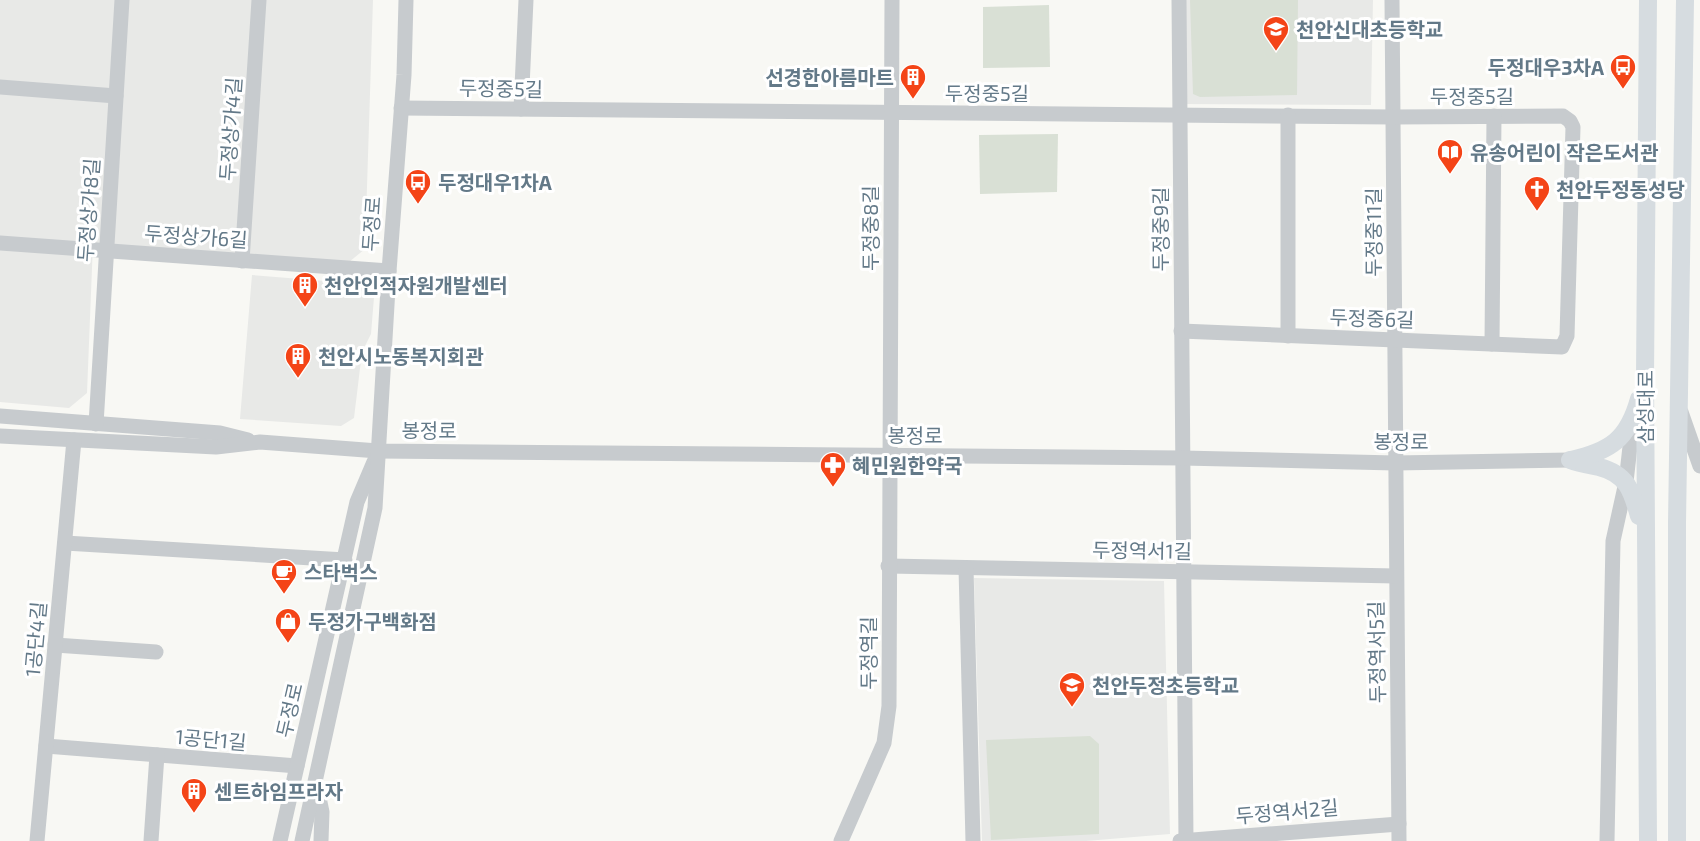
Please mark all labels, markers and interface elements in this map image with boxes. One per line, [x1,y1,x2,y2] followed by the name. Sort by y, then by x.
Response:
[1261,14,1291,52] school or university icon: 천안신대초등학교
[1296,17,1443,41] place label: 천안신대초등학교
[1608,52,1638,90] bus stop icon: 두정대우3차A
[1488,55,1605,79] place label: 두정대우3차A
[898,62,928,100] building icon: 선경한아름마트
[765,65,894,89] place label: 선경한아름마트
[459,75,543,101] street label: 두정중5길
[214,76,246,182] street label: 두정상가4길
[945,81,1029,105] street label: 두정중5길
[1430,84,1514,108] street label: 두정중5길
[1435,137,1465,175] library icon: 유송어린이 작은도서관
[1470,140,1659,164] place label: 유송어린이 작은도서관
[72,157,104,263] street label: 두정상가8길
[403,167,433,205] bus stop icon: 두정대우1차A
[438,170,553,194] place label: 두정대우1차A
[1522,174,1552,212] church icon: 천안두정동성당
[1556,177,1685,201] place label: 천안두정동성당
[858,185,882,271] street label: 두정중8길
[1148,186,1172,272] street label: 두정중9길
[1361,187,1385,277] street label: 두정중11길
[357,196,385,252] street label: 두정로
[144,220,248,252] street label: 두정상가6길
[290,270,320,308] building icon: 천안인적자원개발센터
[324,273,508,297] place label: 천안인적자원개발센터
[1329,305,1415,331] street label: 두정중6길
[283,341,313,379] building icon: 천안시노동복지회관
[318,344,484,368] place label: 천안시노동복지회관
[1633,370,1657,444] street label: 삼성대로
[401,418,457,442] street label: 봉정로
[887,423,943,447] street label: 봉정로
[1373,429,1429,453] street label: 봉정로
[818,450,848,488] pharmacy icon: 혜민원한약국
[852,453,962,477] place label: 혜민원한약국
[1092,537,1192,563] street label: 두정역서1길
[269,557,299,595] cafe icon: 스타벅스
[304,560,378,584] place label: 스타벅스
[20,600,50,678] street label: 1공단4길
[1363,600,1389,704] street label: 두정역서5길
[273,606,303,644] shop icon: 두정가구백화점
[308,609,437,633] place label: 두정가구백화점
[856,616,880,690] street label: 두정역길
[1057,670,1087,708] school or university icon: 천안두정초등학교
[1092,673,1239,697] place label: 천안두정초등학교
[271,680,307,740] street label: 두정로
[175,724,247,754] street label: 1공단1길
[179,776,209,814] building icon: 센트하임프라자
[214,779,343,803] place label: 센트하임프라자
[1235,795,1339,827] street label: 두정역서2길

